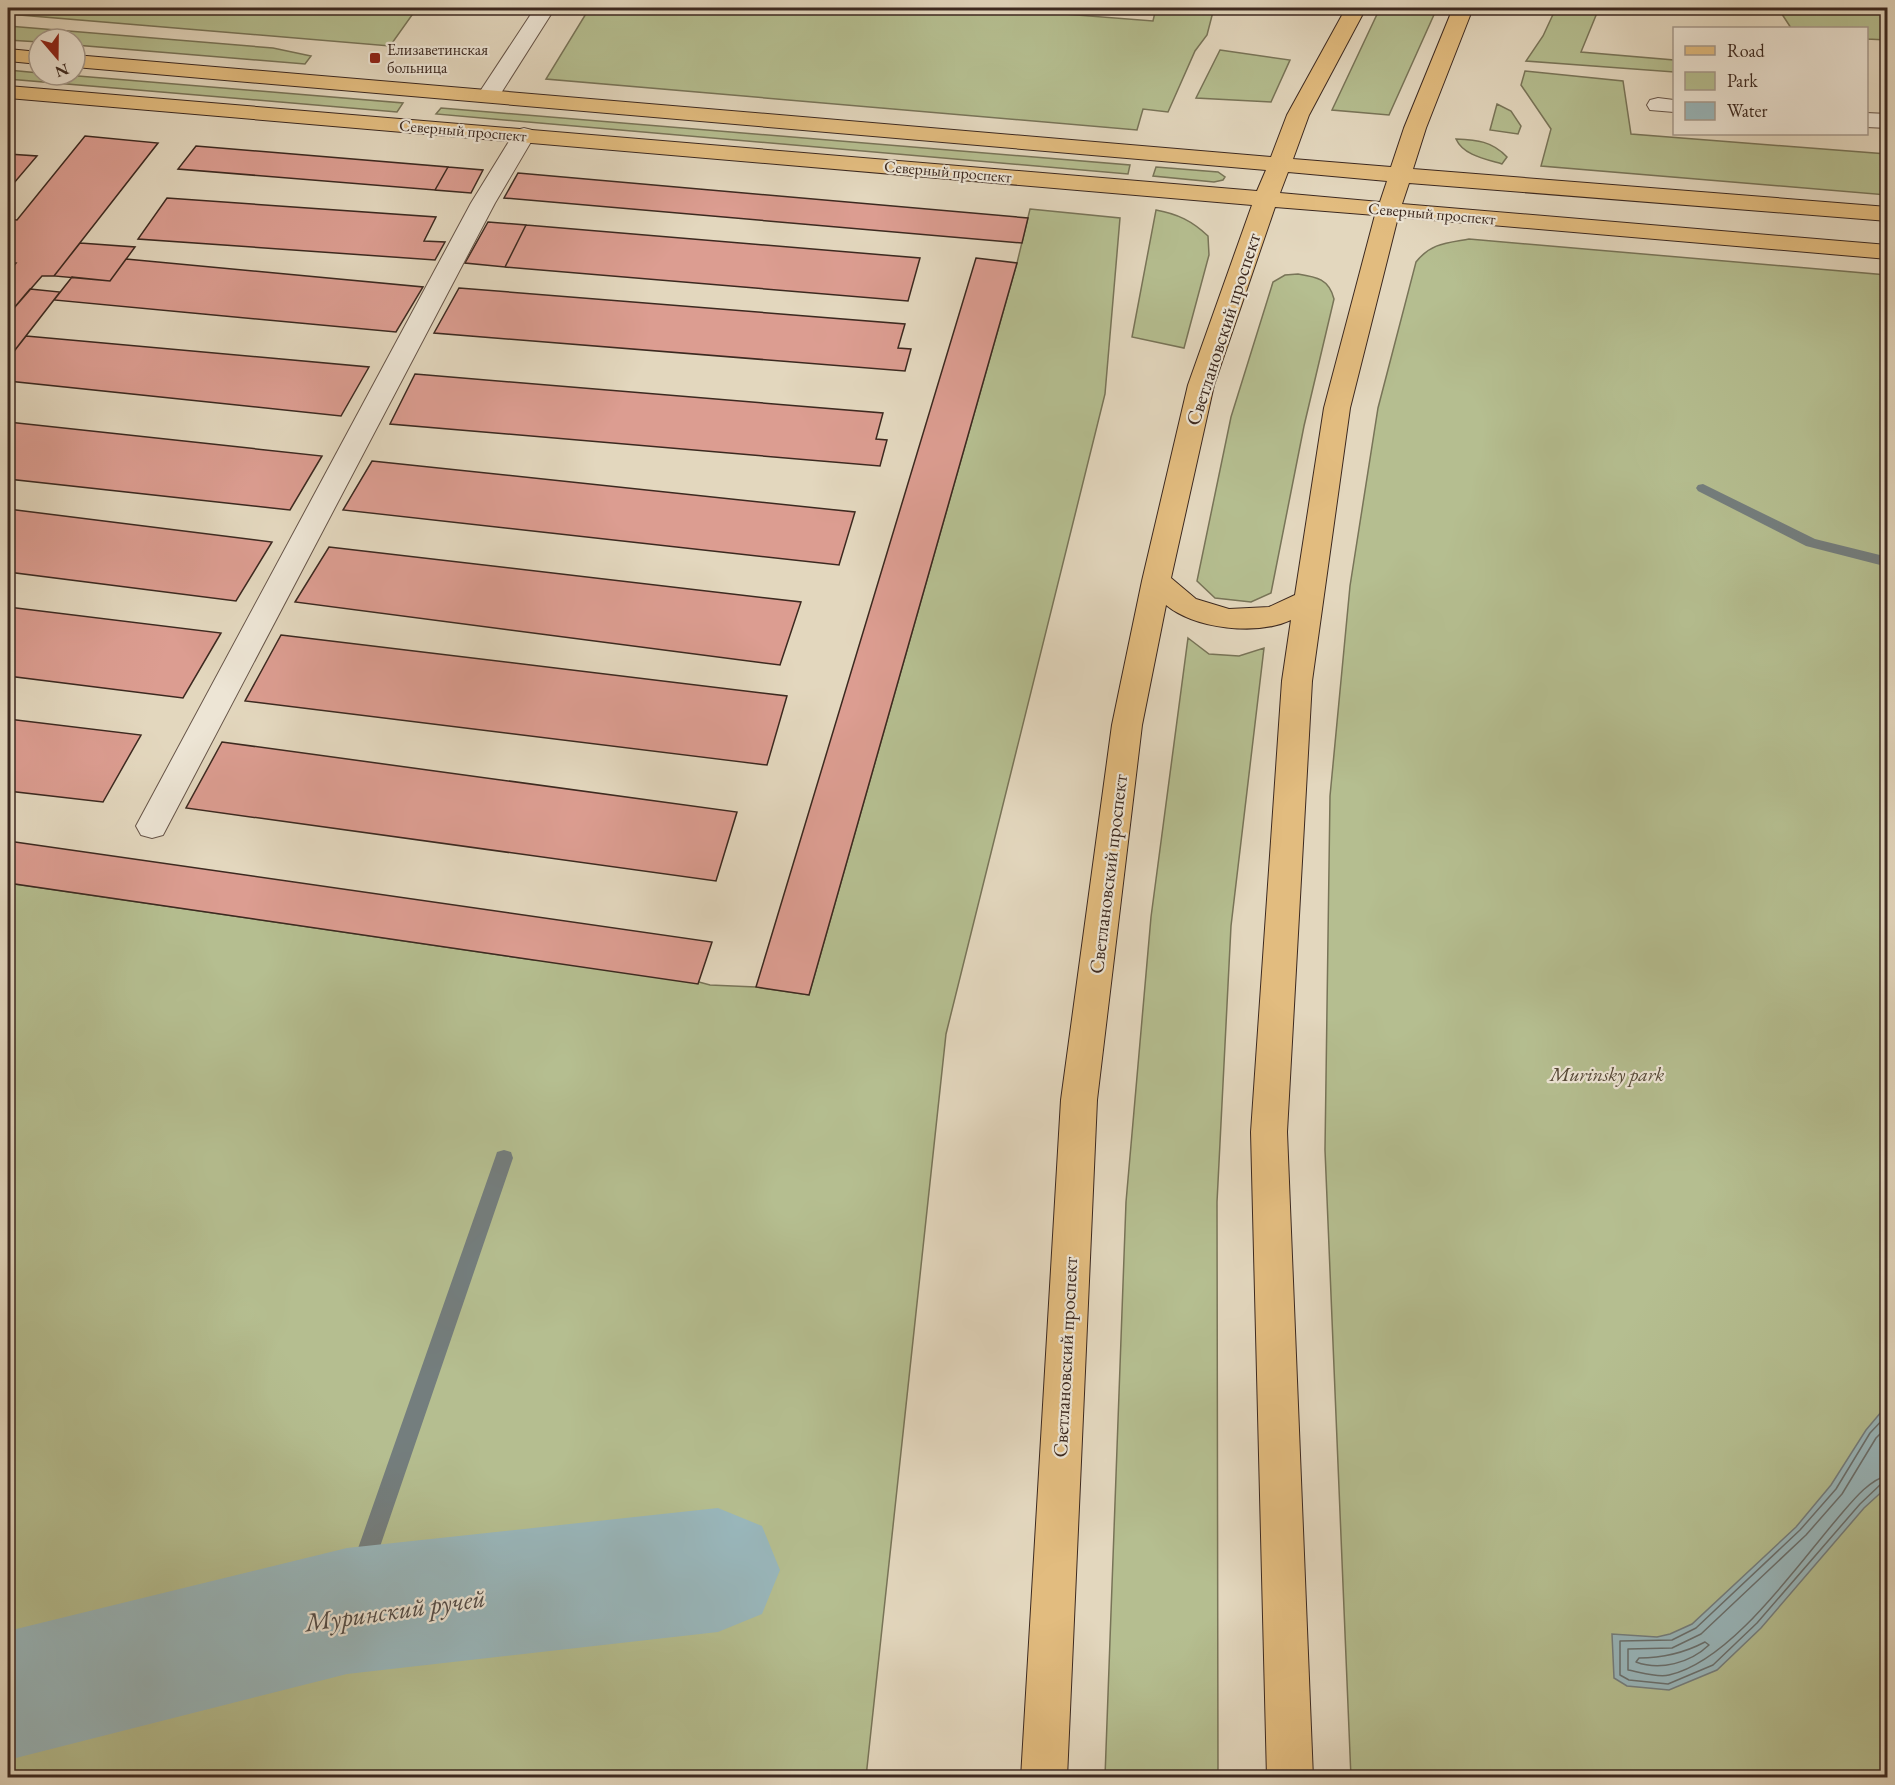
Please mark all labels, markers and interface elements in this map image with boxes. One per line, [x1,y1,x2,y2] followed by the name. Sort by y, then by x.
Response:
[27,27,87,87] north arrow
[1673,27,1868,135] legend
[387,39,488,78] place label: Елизаветинская больница
[1727,39,1766,62] text: Road
[368,51,382,65] marker: Елизаветинская больница
[52,59,72,83] text: N
[1727,69,1758,92] text: Park
[1727,99,1768,122] text: Water
[398,114,528,147] street label: Северный проспект
[883,155,1013,188] street label: Северный проспект
[1367,197,1497,230] street label: Северный проспект
[1180,229,1266,429] street label: Светлановский проспект
[1083,773,1133,975] street label: Светлановский проспект
[1549,1061,1664,1087] park label: Murinsky park
[1047,1256,1083,1458] street label: Светлановский проспект
[301,1581,487,1640] water label: Муринский ручей

